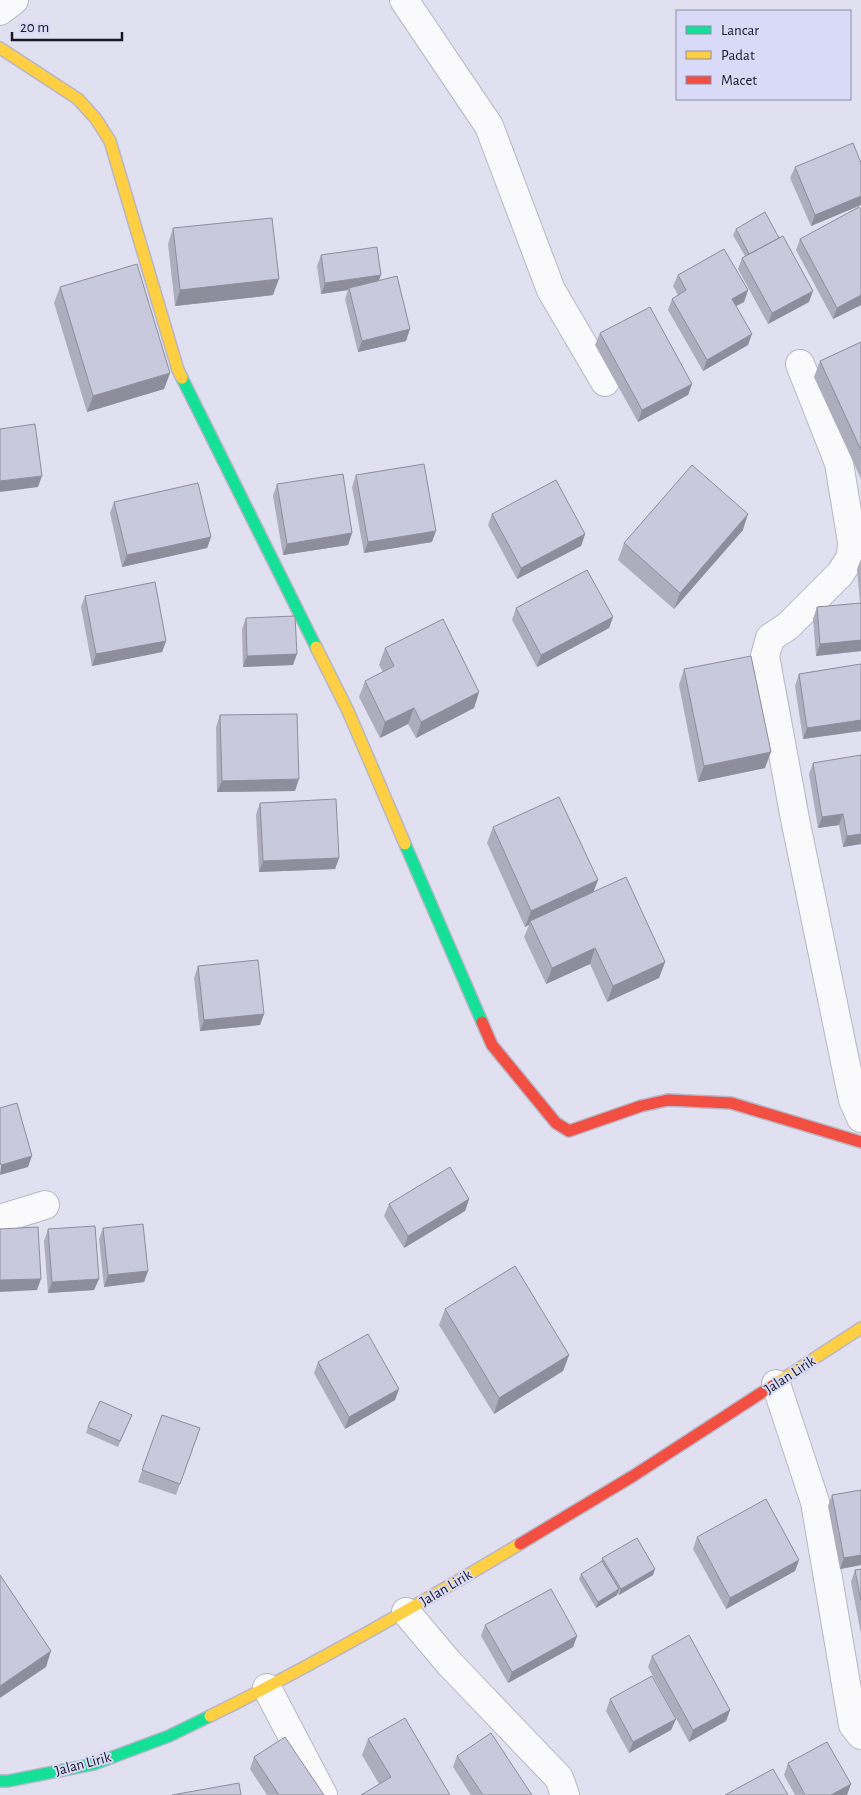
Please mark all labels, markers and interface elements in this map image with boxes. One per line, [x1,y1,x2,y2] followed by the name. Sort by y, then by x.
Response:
[12,10,122,42] scale bar
[676,10,851,100] legend
[20,20,49,35] text: 20 m
[721,23,759,38] text: Lancar
[721,48,755,63] text: Padat
[721,73,757,88] text: Macet
[762,1353,818,1397] street label: Jalan Lirik
[418,1567,474,1609] street label: Jalan Lirik
[53,1749,113,1779] street label: Jalan Lirik

